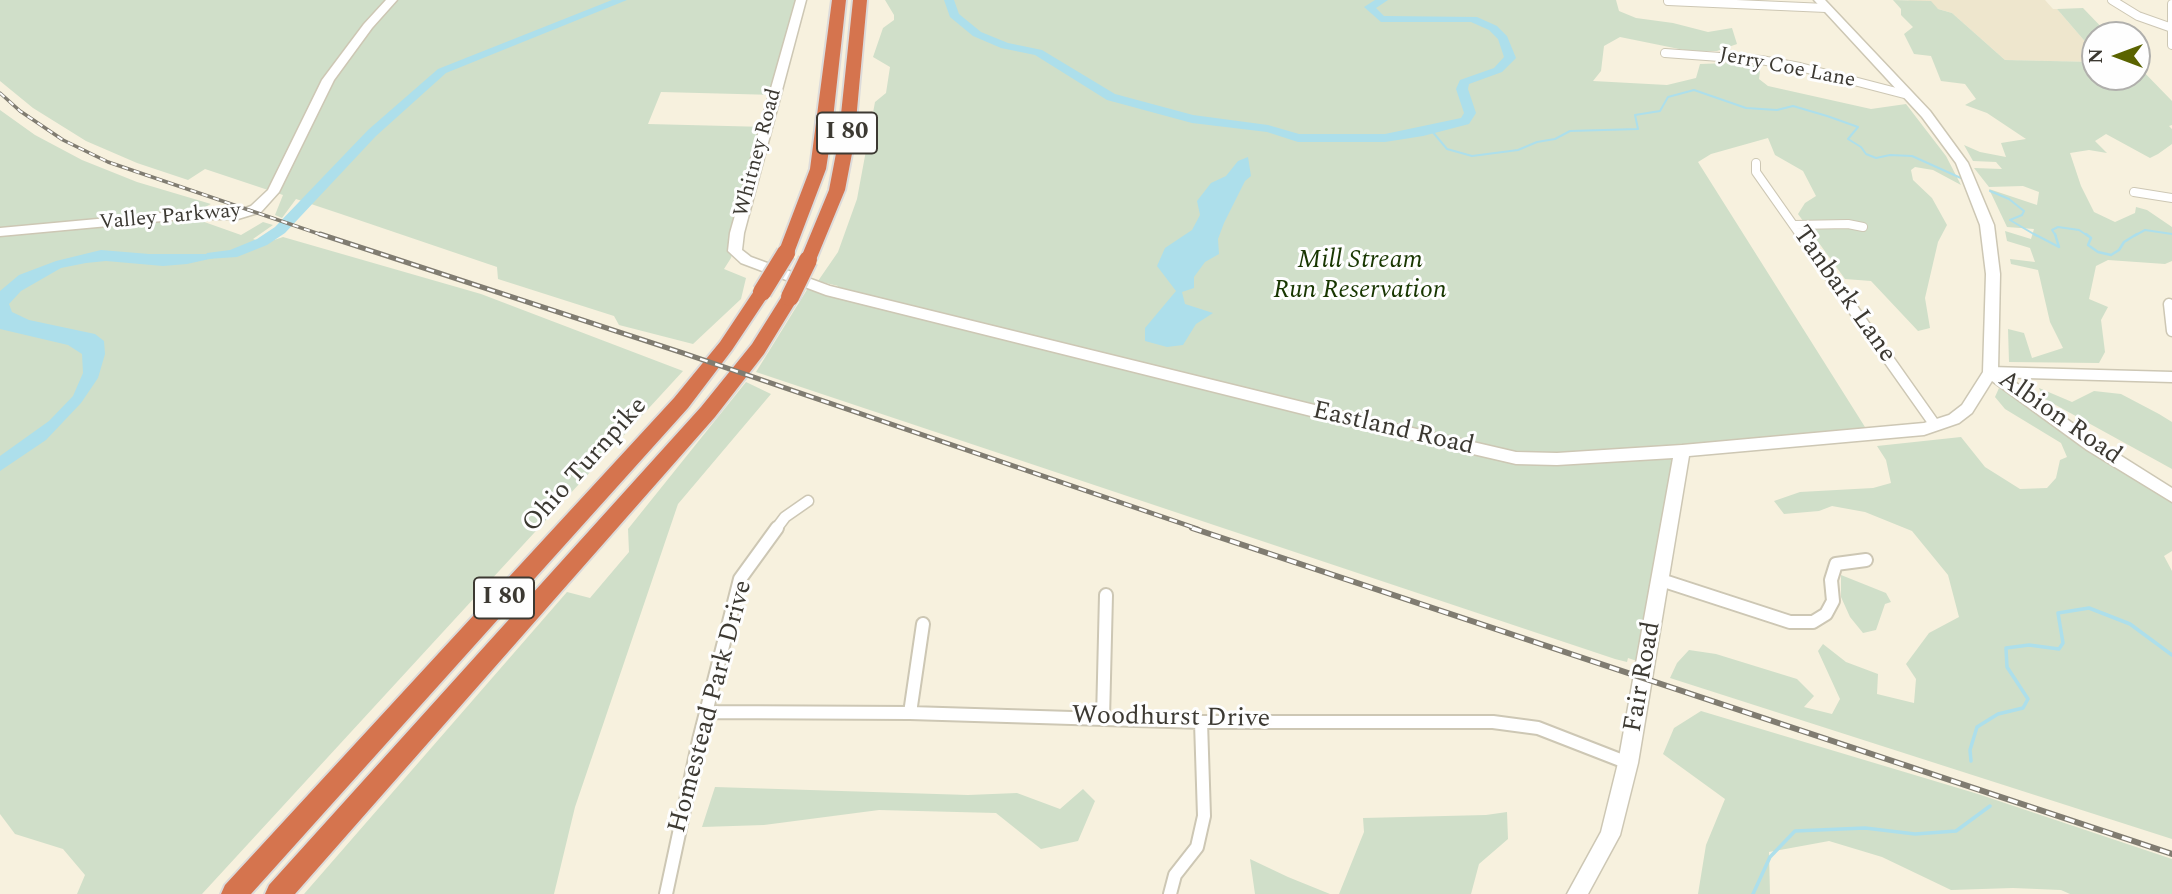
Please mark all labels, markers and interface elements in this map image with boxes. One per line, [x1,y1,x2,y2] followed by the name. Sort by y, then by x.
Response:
[2081,21,2151,91] north arrow
[1717,43,1857,95] street label: Jerry Coe Lane
[2082,48,2111,64] text: N
[730,86,788,220] street label: Whitney Road
[817,113,877,154] road number: I 80
[98,199,242,237] street label: Valley Parkway
[1784,221,1902,369] street label: Tanbark Lane
[1273,246,1447,308] park label: Mill Stream Run Reservation
[1991,365,2127,473] street label: Albion Road
[517,392,655,540] street label: Ohio Turnpike
[1309,396,1477,464] street label: Eastland Road
[663,577,761,837] street label: Homestead Park Drive
[474,578,534,618] road number: I 80
[1619,619,1669,735] street label: Fair Road
[1072,702,1270,736] street label: Woodhurst Drive

